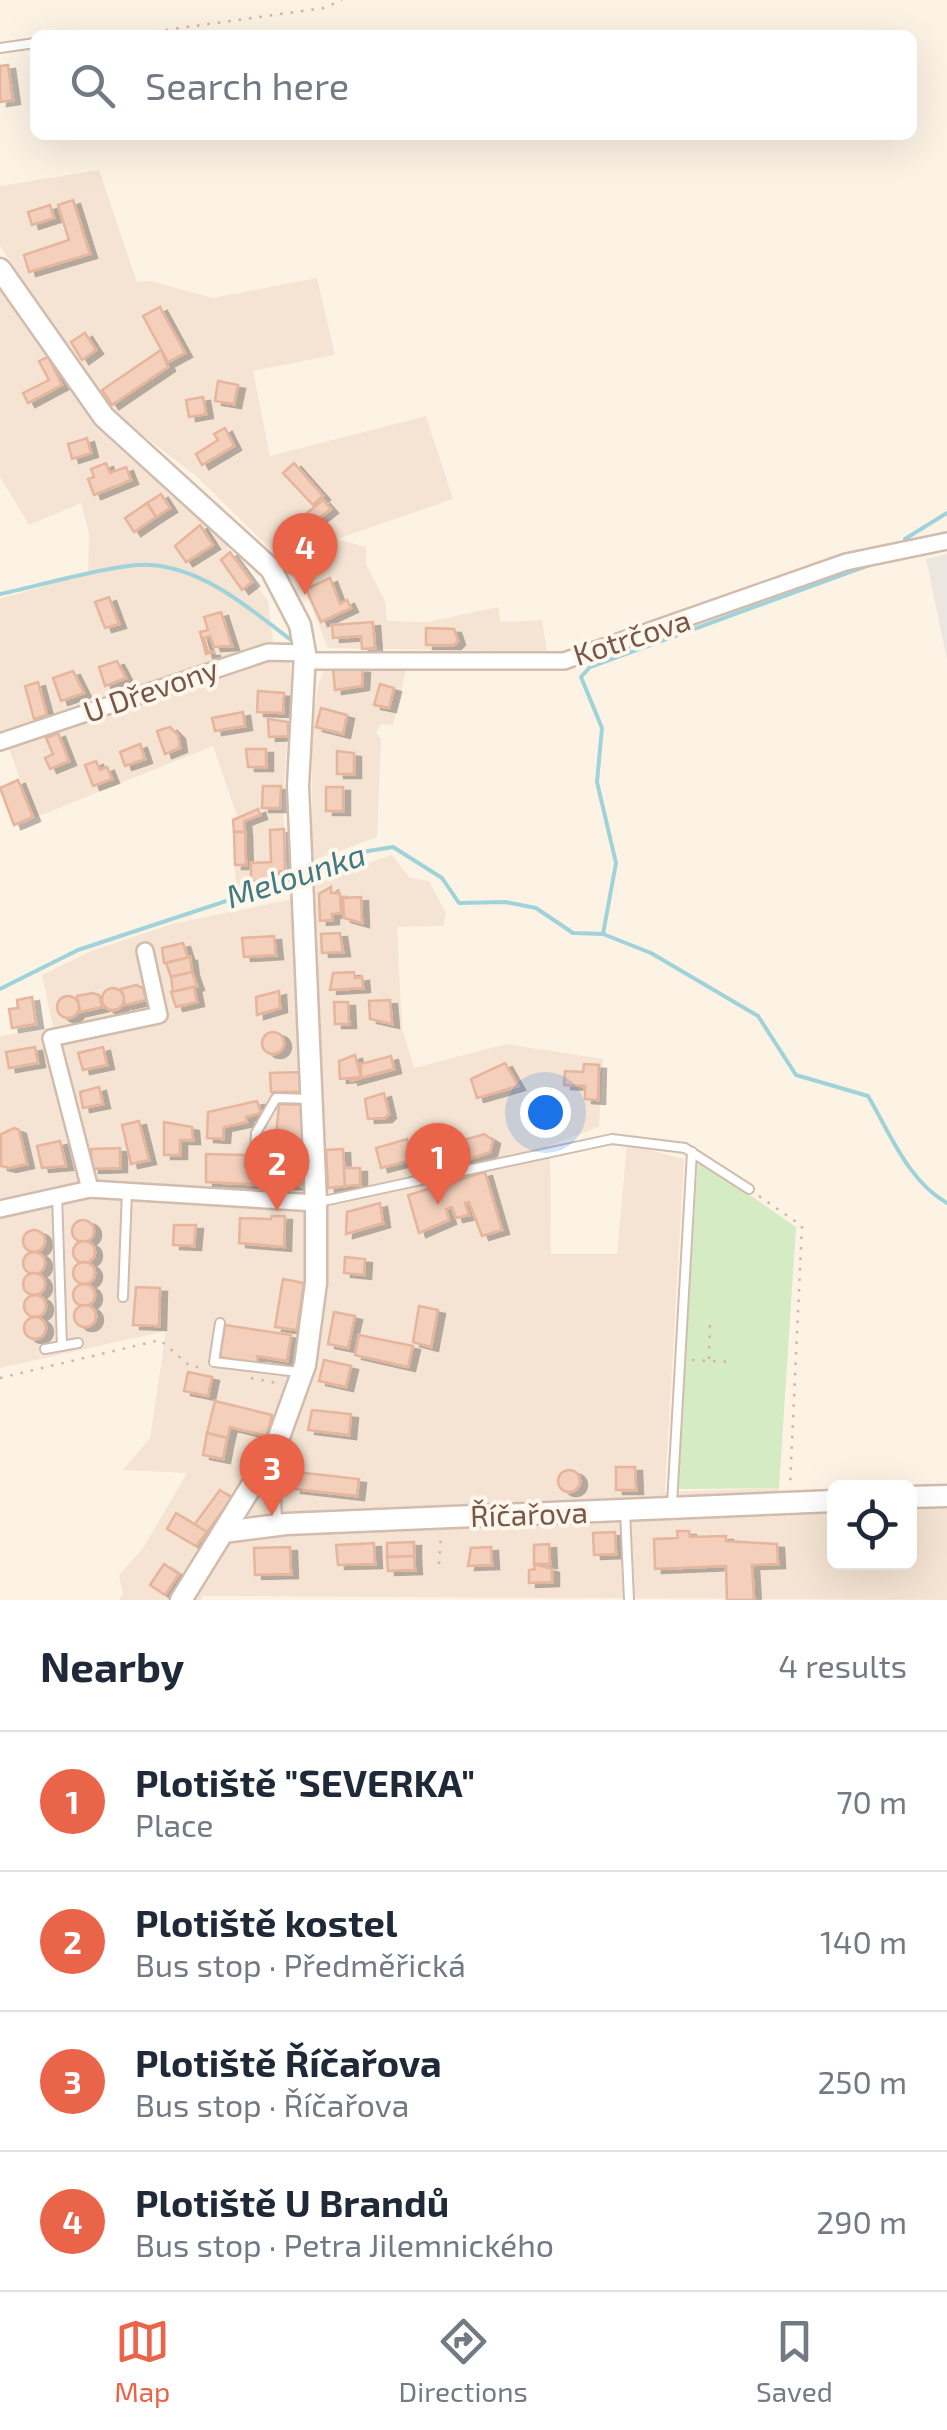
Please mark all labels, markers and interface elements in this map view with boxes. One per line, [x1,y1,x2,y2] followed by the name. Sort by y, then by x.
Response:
[30,30,917,140] search box
[65,58,120,113] icon: search
[145,62,349,108] text: Search here
[272,512,338,595] pin: 4
[568,600,694,672] street label: Kotrčova
[78,649,223,729] street label: U Dřevony
[221,834,370,914] water label: Melounka
[520,1087,571,1138] your location
[406,1122,470,1205] pin: 1
[244,1128,310,1211] pin: 2
[240,1434,304,1516] pin: 3
[827,1480,917,1570] map controls
[827,1480,917,1570] button: locate
[469,1493,588,1533] street label: Říčařova
[40,1640,184,1690] text: Nearby
[778,1646,907,1684] text: 4 results
[135,1759,475,1805] text: Plotiště "SEVERKA"
[66,1782,79,1820] text: 1
[836,1782,907,1820] text: 70 m
[135,1805,214,1843] text: Place
[135,1899,397,1945] text: Plotiště kostel
[63,1922,82,1960] text: 2
[820,1922,907,1960] text: 140 m
[135,1945,466,1983] text: Bus stop · Předměřická
[135,2039,442,2085] text: Plotiště Říčařova
[63,2062,82,2100] text: 3
[817,2062,907,2100] text: 250 m
[135,2085,409,2123] text: Bus stop · Říčařova
[135,2179,449,2225] text: Plotiště U Brandů
[62,2202,83,2240] text: 4
[816,2202,907,2240] text: 290 m
[135,2225,554,2263] text: Bus stop · Petra Jilemnického
[114,2314,170,2408] tab: Map
[399,2314,528,2408] tab: Directions
[756,2314,833,2408] tab: Saved

